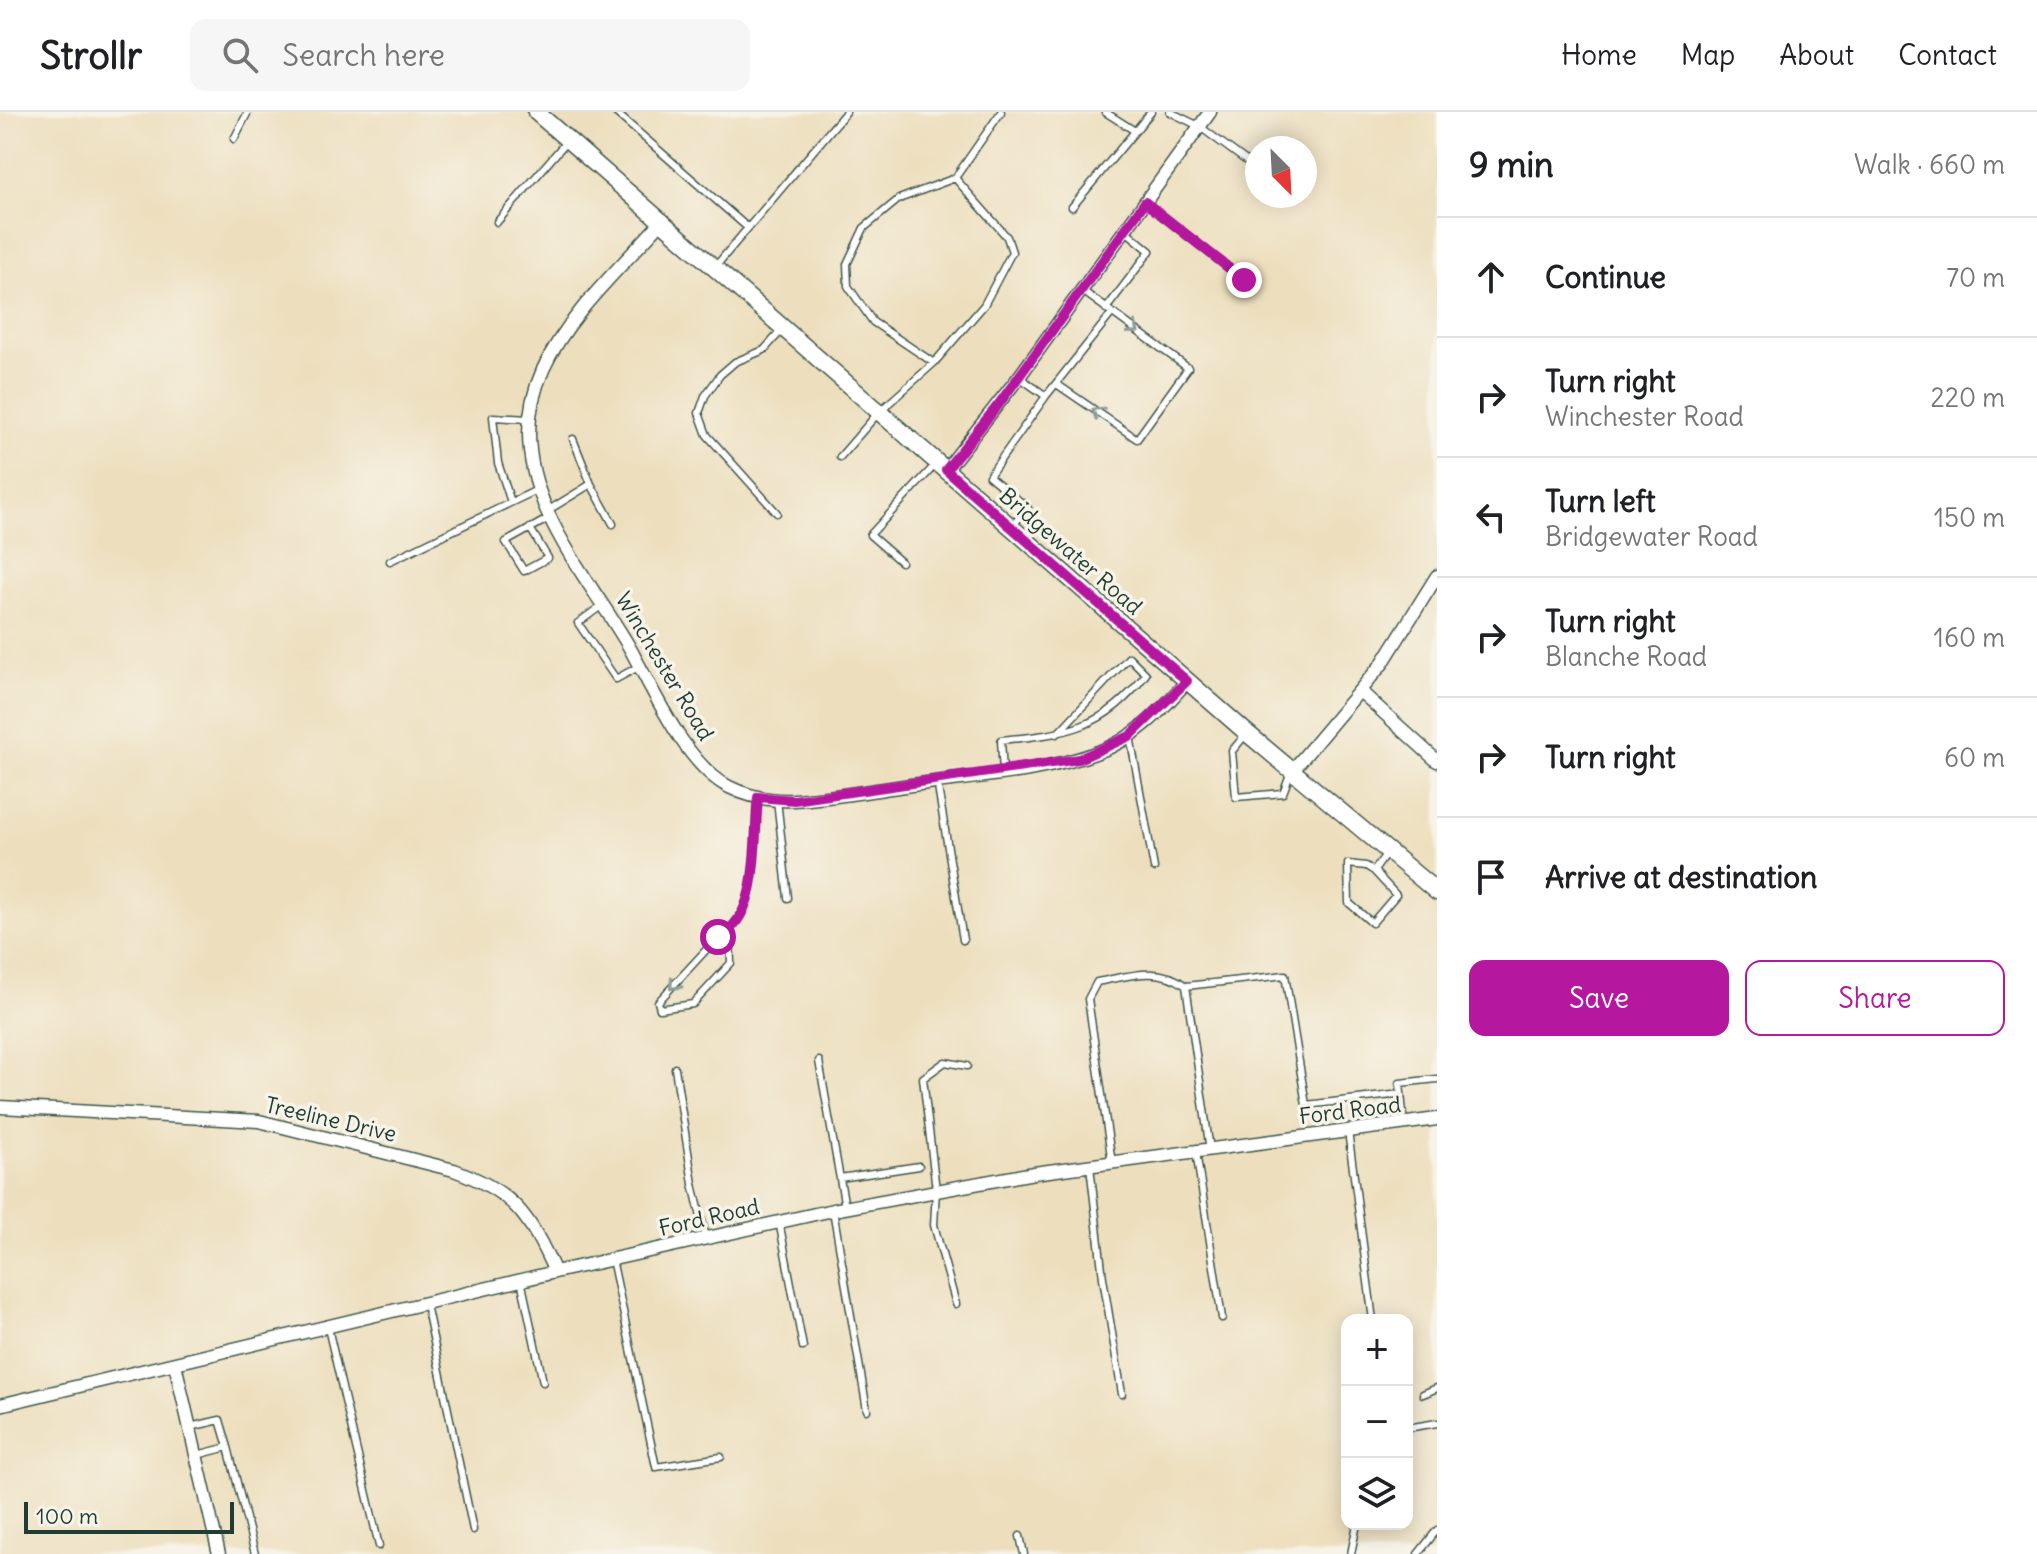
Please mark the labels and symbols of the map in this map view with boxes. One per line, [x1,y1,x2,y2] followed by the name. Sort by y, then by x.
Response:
[1245,136,1317,208] north arrow
[1226,262,1262,298] route end
[1125,319,1139,334] one-way arrow
[1092,407,1106,422] one-way arrow
[994,481,1148,621] street label: Bridgewater Road
[610,587,720,745] street label: Winchester Road
[700,919,736,955] route start
[670,975,684,990] one-way arrow
[263,1090,399,1148] street label: Treeline Drive
[1297,1090,1403,1130] street label: Ford Road
[656,1192,762,1242] street label: Ford Road
[24,1498,234,1534] scale bar

